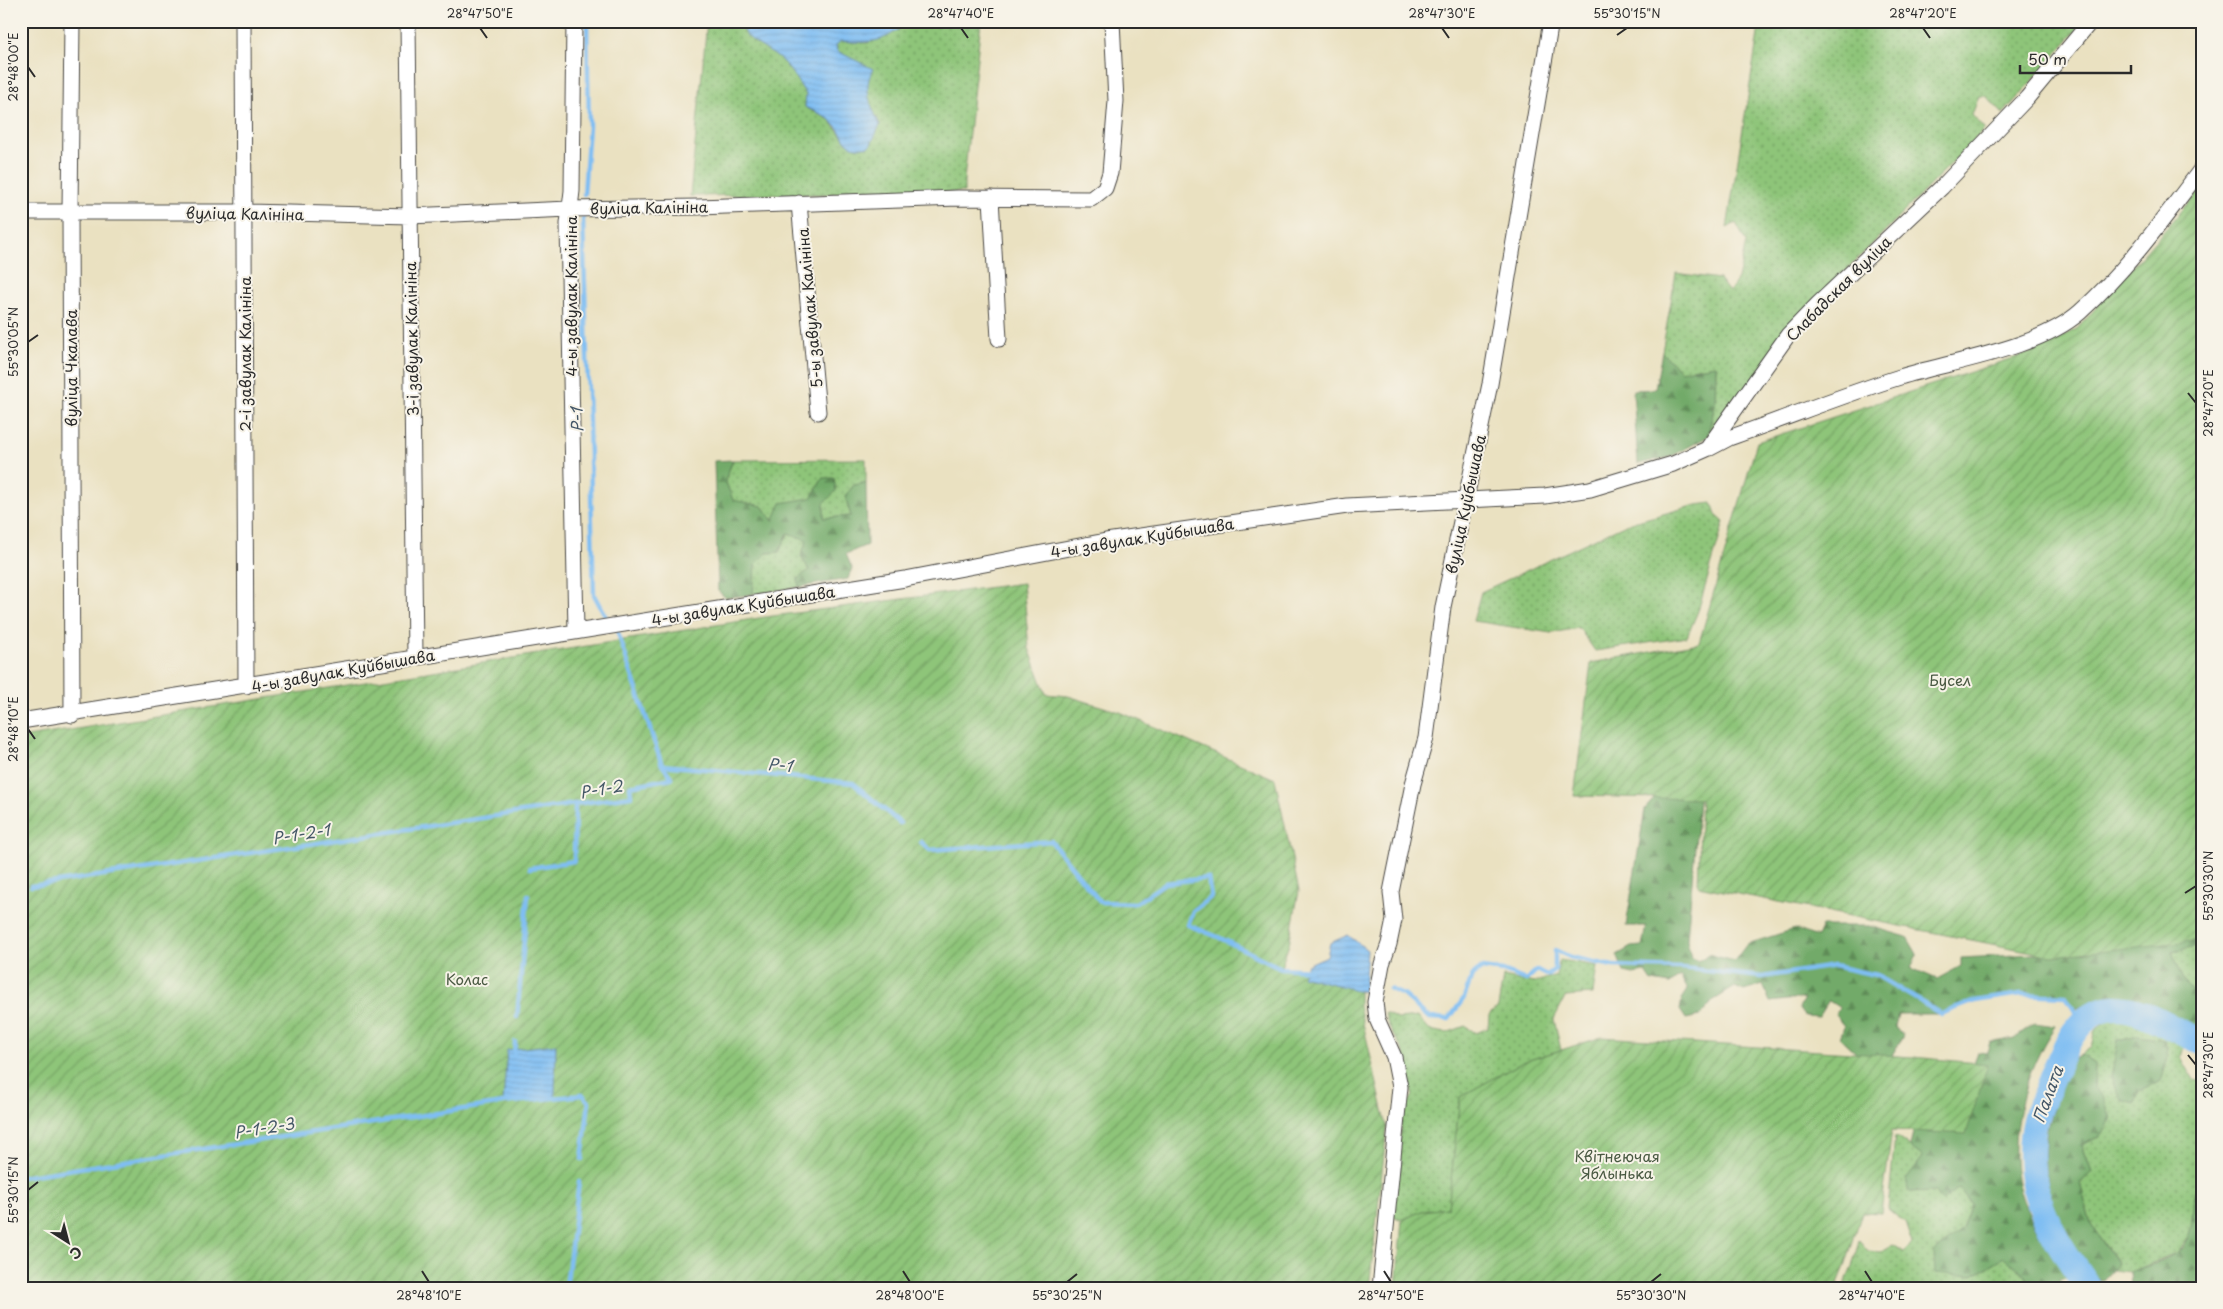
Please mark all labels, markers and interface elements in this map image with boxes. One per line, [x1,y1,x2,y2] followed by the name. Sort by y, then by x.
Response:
[447,4,513,22] text: 28°47'50"E
[928,4,994,22] text: 28°47'40"E
[1408,4,1476,22] text: 28°47'30"E
[1593,4,1661,22] text: 55°30'15"N
[1889,4,1957,22] text: 28°47'20"E
[4,33,22,101] text: 28°48'00"E
[2020,42,2132,74] scale bar
[2028,47,2067,70] text: 50 m
[590,194,709,220] street label: вуліца Калініна
[186,200,305,226] street label: вуліца Калініна
[559,215,582,376] street label: 4-ы завулак Калініна
[790,226,827,389] street label: 5-ы завулак Калініна
[1780,229,1897,346] street label: Слабадская вуліца
[398,261,424,416] street label: 3-і завулак Калініна
[233,276,256,431] street label: 2-і завулак Калініна
[4,307,22,377] text: 55°30'05"N
[59,309,82,427] street label: вуліца Чкалава
[2199,369,2217,437] text: 28°47'20"E
[563,405,588,433] water label: P-1
[1439,432,1491,576] street label: вуліца Куйбышава
[1049,511,1236,563] street label: 4-ы завулак Куйбышава
[650,579,837,631] street label: 4-ы завулак Куйбышава
[250,642,437,697] street label: 4-ы завулак Куйбышава
[1929,668,1971,691] park label: Бусел
[4,696,22,762] text: 28°48'10"E
[767,751,796,777] water label: P-1
[578,772,625,804] water label: P-1-2
[271,816,334,849] water label: P-1-2-1
[2199,851,2217,921] text: 55°30'30"N
[446,967,488,990] park label: Колас
[2199,1031,2217,1099] text: 28°47'30"E
[2026,1061,2069,1126] water label: Палата
[232,1110,296,1144] water label: P-1-2-3
[1574,1144,1660,1184] park label: Квітнеючая Яблынька
[4,1156,22,1224] text: 55°30'15"N
[42,1216,92,1266] north arrow
[66,1241,86,1265] text: С
[396,1286,462,1304] text: 28°48'10"E
[876,1286,944,1304] text: 28°48'00"E
[1032,1286,1102,1304] text: 55°30'25"N
[1358,1286,1424,1304] text: 28°47'50"E
[1616,1286,1686,1304] text: 55°30'30"N
[1839,1286,1905,1304] text: 28°47'40"E

